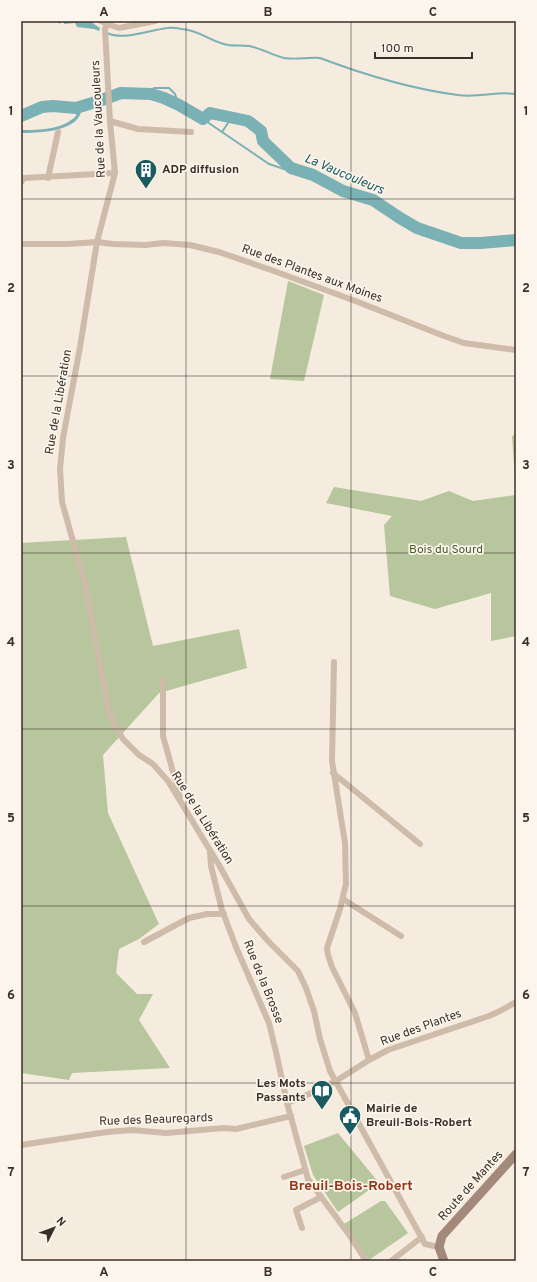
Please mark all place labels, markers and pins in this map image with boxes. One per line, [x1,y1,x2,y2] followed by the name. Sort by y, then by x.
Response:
[133,157,159,190] building icon: ADP diffusion
[162,162,239,178] place label: ADP diffusion
[256,1076,306,1106] place label: Les Mots Passants
[309,1078,335,1111] library icon: Les Mots Passants
[366,1101,472,1131] place label: Mairie de Breuil-Bois-Robert
[337,1103,363,1136] public building icon: Mairie de Breuil-Bois-Robert

